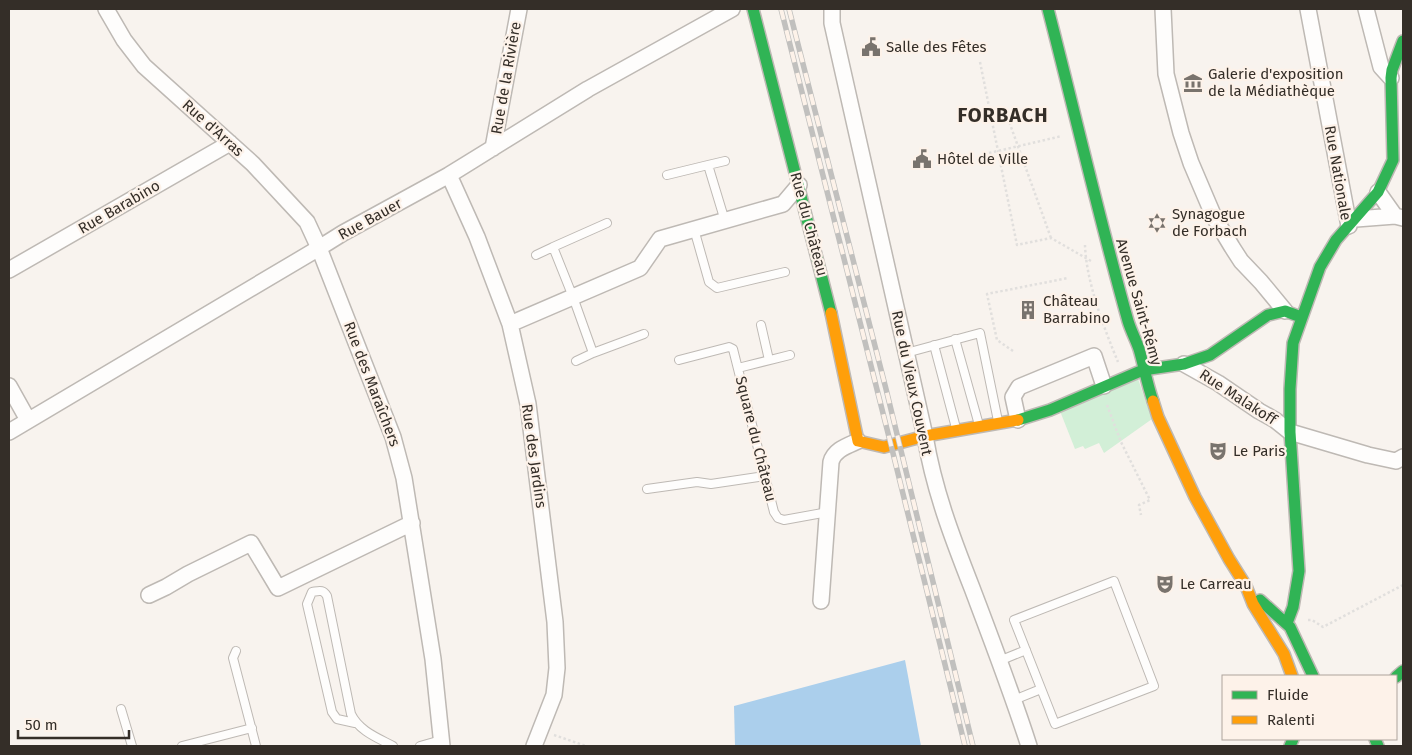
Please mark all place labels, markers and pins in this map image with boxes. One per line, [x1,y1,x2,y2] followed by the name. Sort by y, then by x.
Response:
[860,36,882,58] public building icon: Salle des Fêtes
[886,38,987,56] place label: Salle des Fêtes
[1208,65,1344,100] place label: Galerie d'exposition de la Médiathèque
[1182,72,1204,94] museum icon: Galerie d'exposition de la Médiathèque
[911,148,933,170] public building icon: Hôtel de Ville
[937,150,1028,168] place label: Hôtel de Ville
[1172,205,1247,240] place label: Synagogue de Forbach
[1146,212,1168,234] synagogue icon: Synagogue de Forbach
[1043,292,1110,327] place label: Château Barrabino
[1017,299,1039,321] building icon: Château Barrabino
[1207,440,1229,462] theatre icon: Le Paris
[1233,442,1285,460] place label: Le Paris
[1154,573,1176,595] theatre icon: Le Carreau
[1180,575,1252,593] place label: Le Carreau

